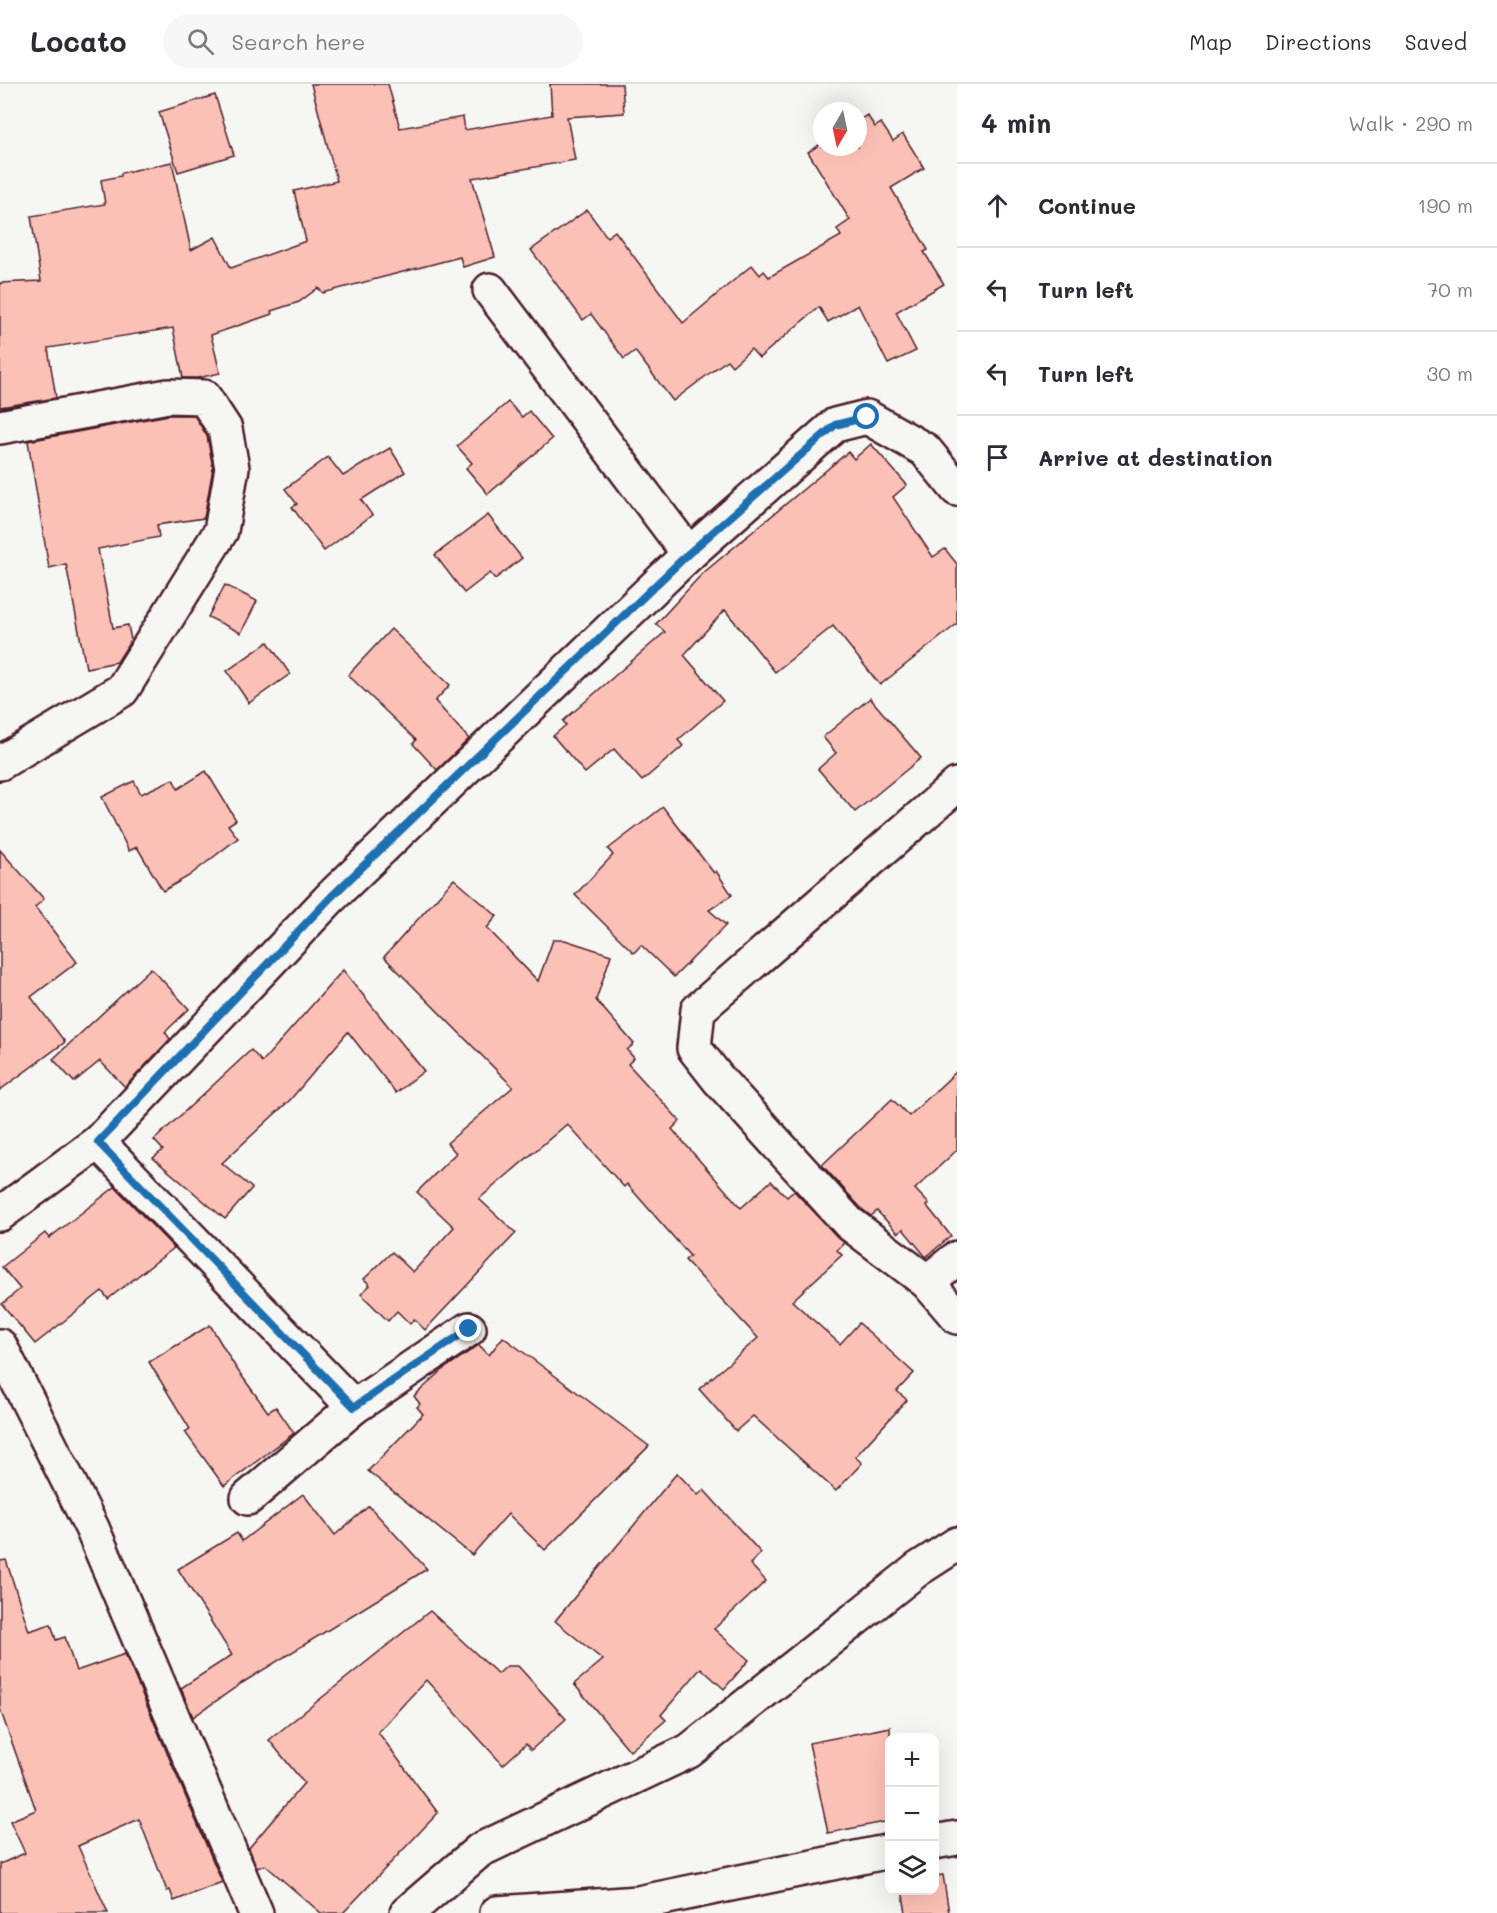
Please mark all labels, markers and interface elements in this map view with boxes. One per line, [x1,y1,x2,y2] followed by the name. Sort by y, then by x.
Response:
[163,14,583,68] search box
[30,23,127,59] text: Locato
[184,25,217,58] icon: search
[232,27,365,56] text: Search here
[1189,28,1232,55] text: Map
[1265,28,1372,55] text: Directions
[1405,28,1467,55] text: Saved
[813,102,867,156] north arrow
[981,106,1051,140] text: 4 min
[1348,110,1473,136] text: Walk · 290 m
[981,189,1014,222] icon: ahead
[1038,191,1136,220] text: Continue
[1418,192,1473,218] text: 190 m
[981,273,1014,306] icon: left
[1038,275,1134,304] text: Turn left
[1427,276,1473,302] text: 70 m
[981,357,1014,390] icon: left
[1038,359,1134,388] text: Turn left
[1427,360,1473,386] text: 30 m
[853,403,879,429] route start
[981,441,1014,474] icon: arrive
[1038,443,1273,472] text: Arrive at destination
[455,1315,481,1341] route end
[885,1733,939,1895] map controls
[885,1733,939,1787] button: +
[885,1787,939,1841] button: −
[885,1841,939,1895] button: layers

